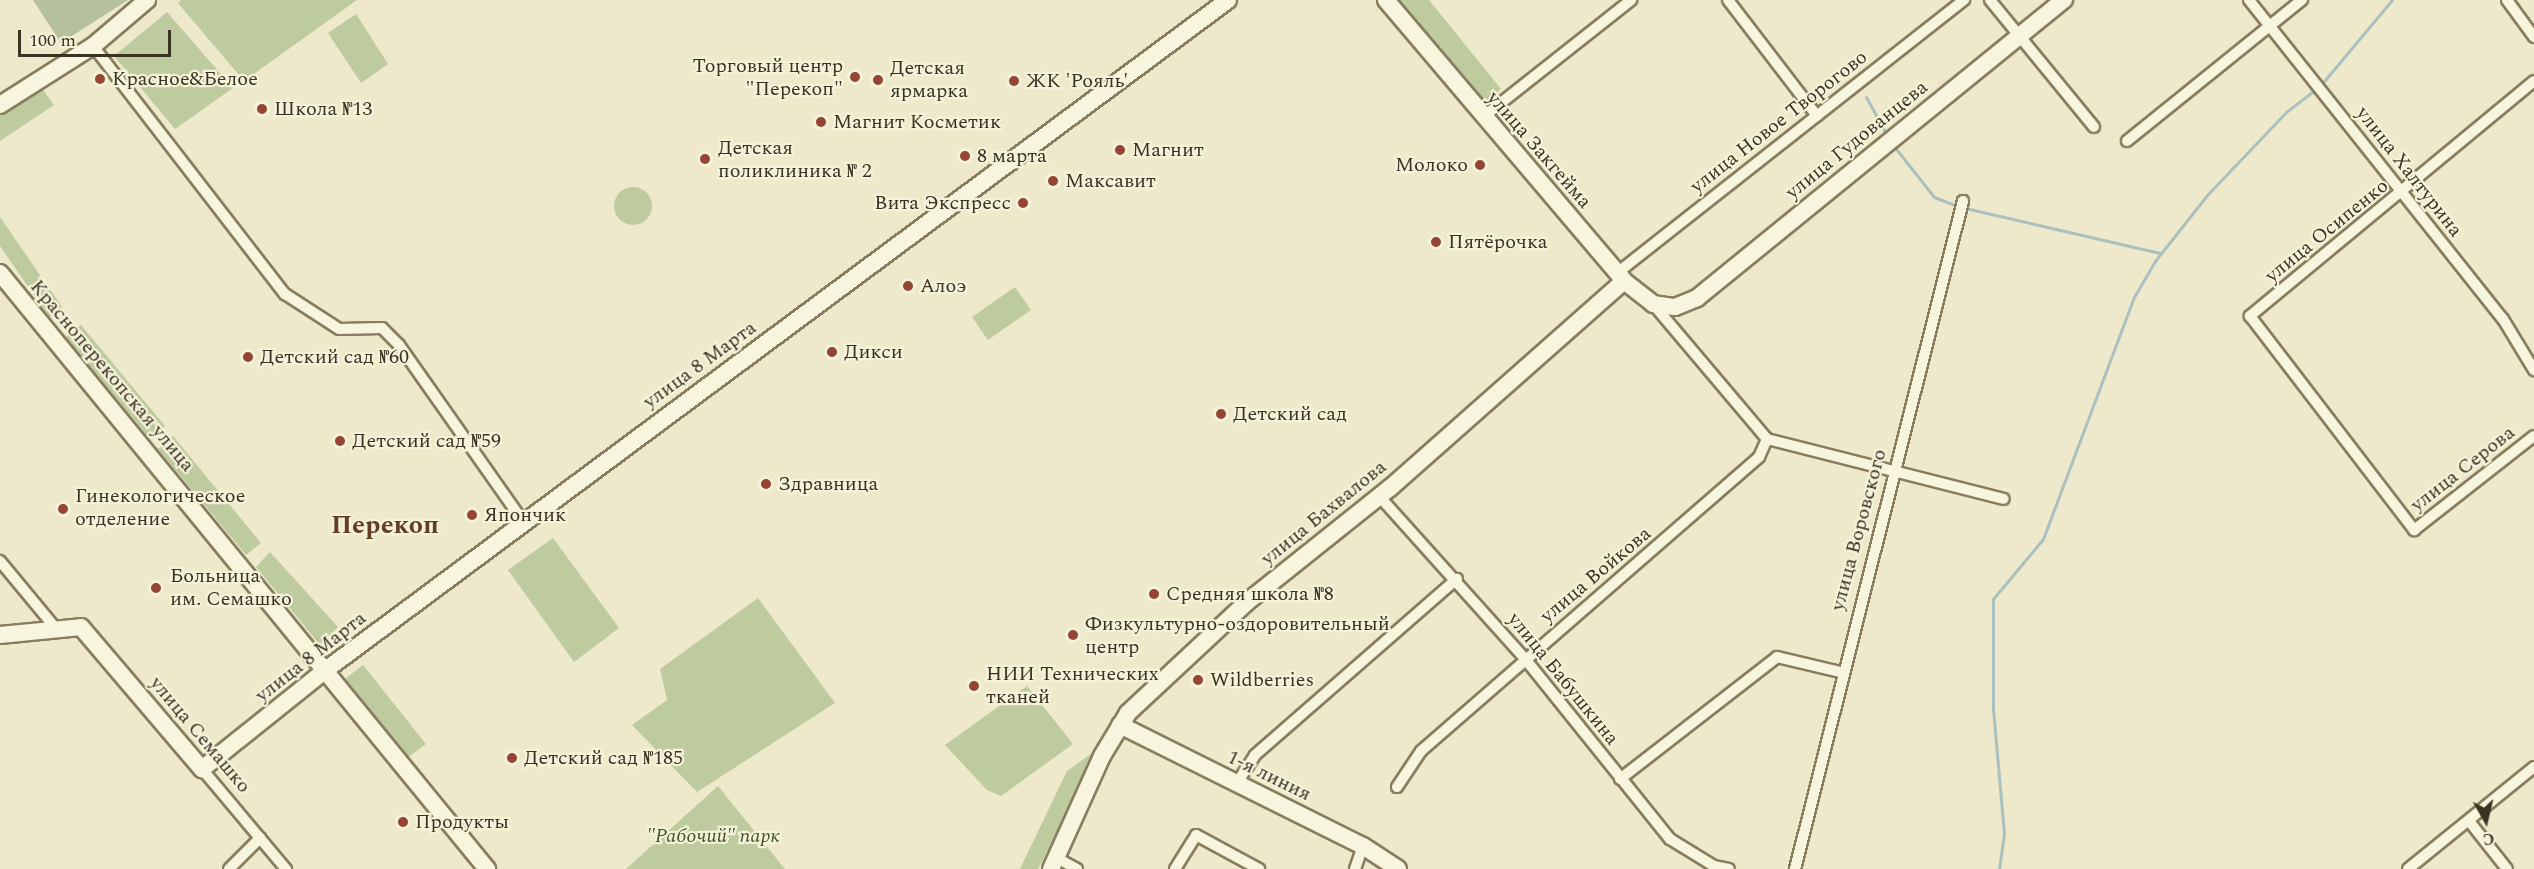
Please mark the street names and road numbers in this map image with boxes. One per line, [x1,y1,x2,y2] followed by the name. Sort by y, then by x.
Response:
[1686,45,1872,199] street label: улица Новое Творогово
[1781,75,1933,205] street label: улица Гудованцева
[1482,86,1596,214] street label: улица Закгейма
[2351,102,2467,242] street label: улица Халтурина
[2261,174,2393,288] street label: улица Осипенко
[25,275,199,477] street label: Красноперекопская улица
[639,316,761,414] street label: улица 8 Марта
[2406,421,2520,517] street label: улица Серова
[1826,447,1892,613] street label: улица Воровского
[1256,455,1392,571] street label: улица Бахвалова
[1536,522,1656,628] street label: улица Войкова
[251,606,371,708] street label: улица 8 Марта
[1502,608,1624,750] street label: улица Бабушкина
[144,672,256,798] street label: улица Семашко
[1223,745,1315,807] street label: 1-я линия

